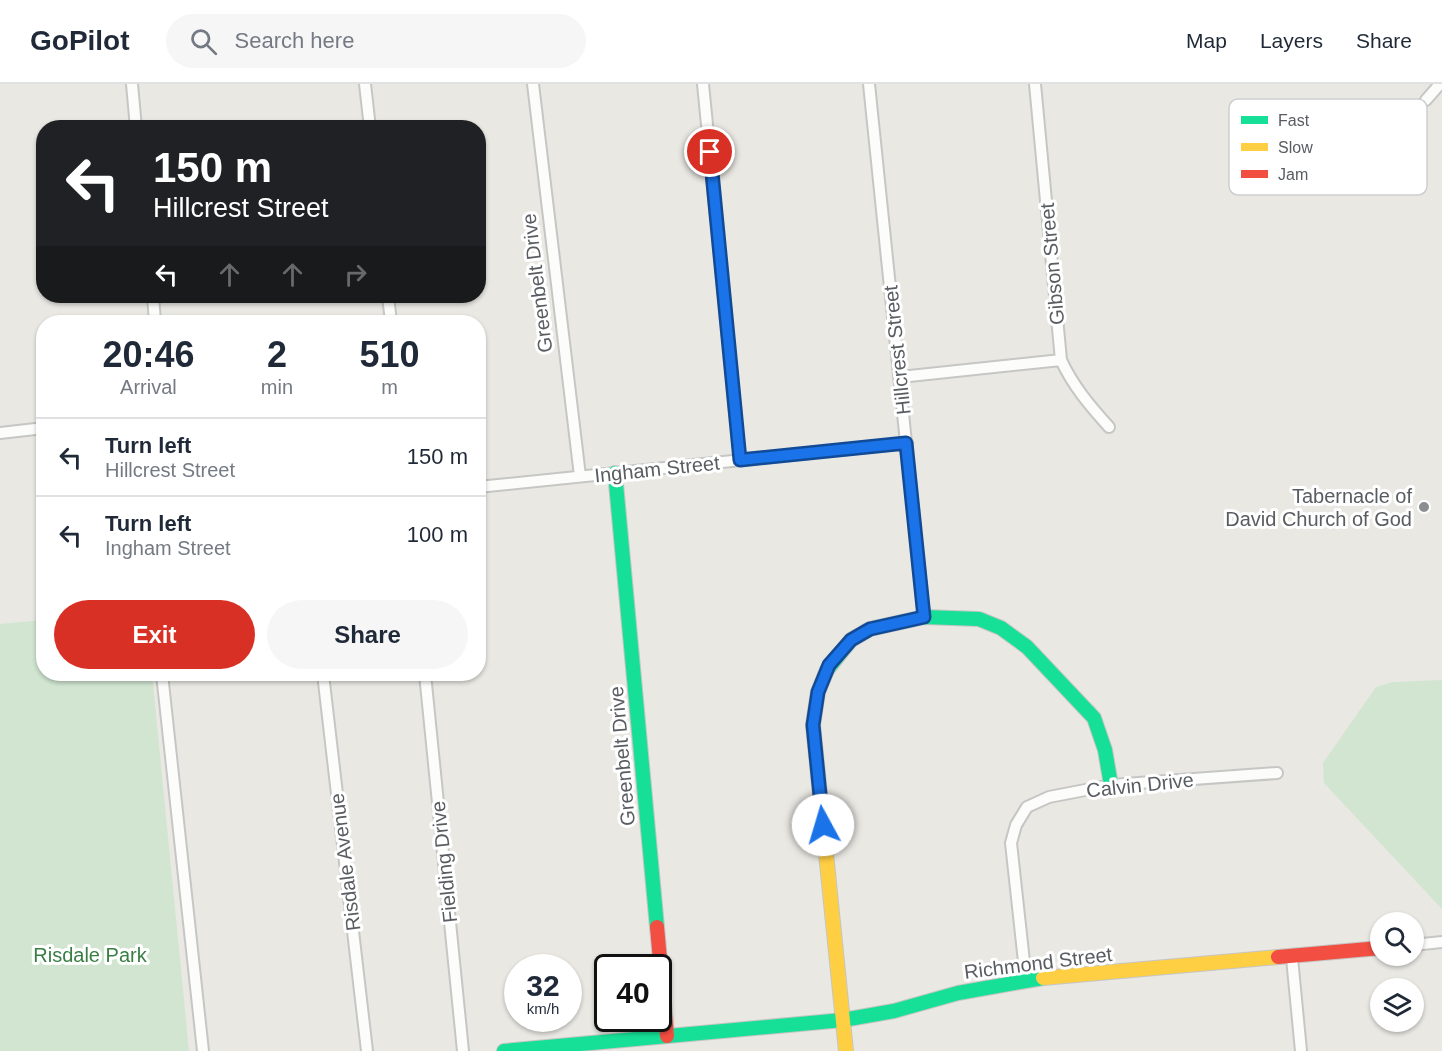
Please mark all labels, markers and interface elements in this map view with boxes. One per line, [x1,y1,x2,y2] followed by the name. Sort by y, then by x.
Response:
[166,14,586,68] search box
[30,25,130,56] text: GoPilot
[187,25,220,58] icon: search
[235,28,354,53] text: Search here
[1186,29,1227,52] text: Map
[1260,29,1323,52] text: Layers
[1356,29,1412,52] text: Share
[1229,99,1427,195] legend
[1278,112,1310,129] text: Fast
[684,126,735,177] pin
[693,135,726,168] icon: arrive
[1278,139,1313,156] text: Slow
[54,144,132,222] icon: left
[153,144,272,191] text: 150 m
[1278,166,1308,183] text: Jam
[153,193,329,223] text: Hillcrest Street
[1036,202,1068,326] street label: Gibson Street
[518,212,556,354] street label: Greenbelt Drive
[150,258,183,291] icon: left
[213,258,246,291] icon: ahead
[276,258,309,291] icon: ahead
[339,258,372,291] icon: right
[879,284,915,416] street label: Hillcrest Street
[102,334,194,375] text: 20:46
[267,334,287,375] text: 2
[359,334,420,375] text: 510
[120,376,177,398] text: Arrival
[261,376,293,398] text: min
[381,376,398,398] text: m
[105,433,191,458] text: Turn left
[54,441,87,474] icon: left
[407,444,468,469] text: 150 m
[593,451,721,487] street label: Ingham Street
[105,459,235,481] text: Hillcrest Street
[1225,485,1412,530] place label: Tabernacle of David Church of God
[1417,500,1431,514] marker: Tabernacle of David Church of God
[105,511,191,536] text: Turn left
[54,519,87,552] icon: left
[407,522,468,547] text: 100 m
[105,537,231,559] text: Ingham Street
[54,600,255,669] button: Exit
[267,600,468,669] button: Share
[605,685,639,827] street label: Greenbelt Drive
[1085,768,1195,802] street label: Calvin Drive
[326,792,364,932] street label: Risdale Avenue
[791,793,855,857] position arrow
[427,800,461,924] street label: Fielding Drive
[1370,912,1424,1032] map controls
[1370,912,1424,966] button: search
[963,943,1114,983] street label: Richmond Street
[33,944,148,966] park label: Risdale Park
[594,954,672,1032] speed limit sign: 40
[526,969,560,1002] text: 32
[1370,978,1424,1032] button: layers
[527,1000,559,1017] text: km/h

